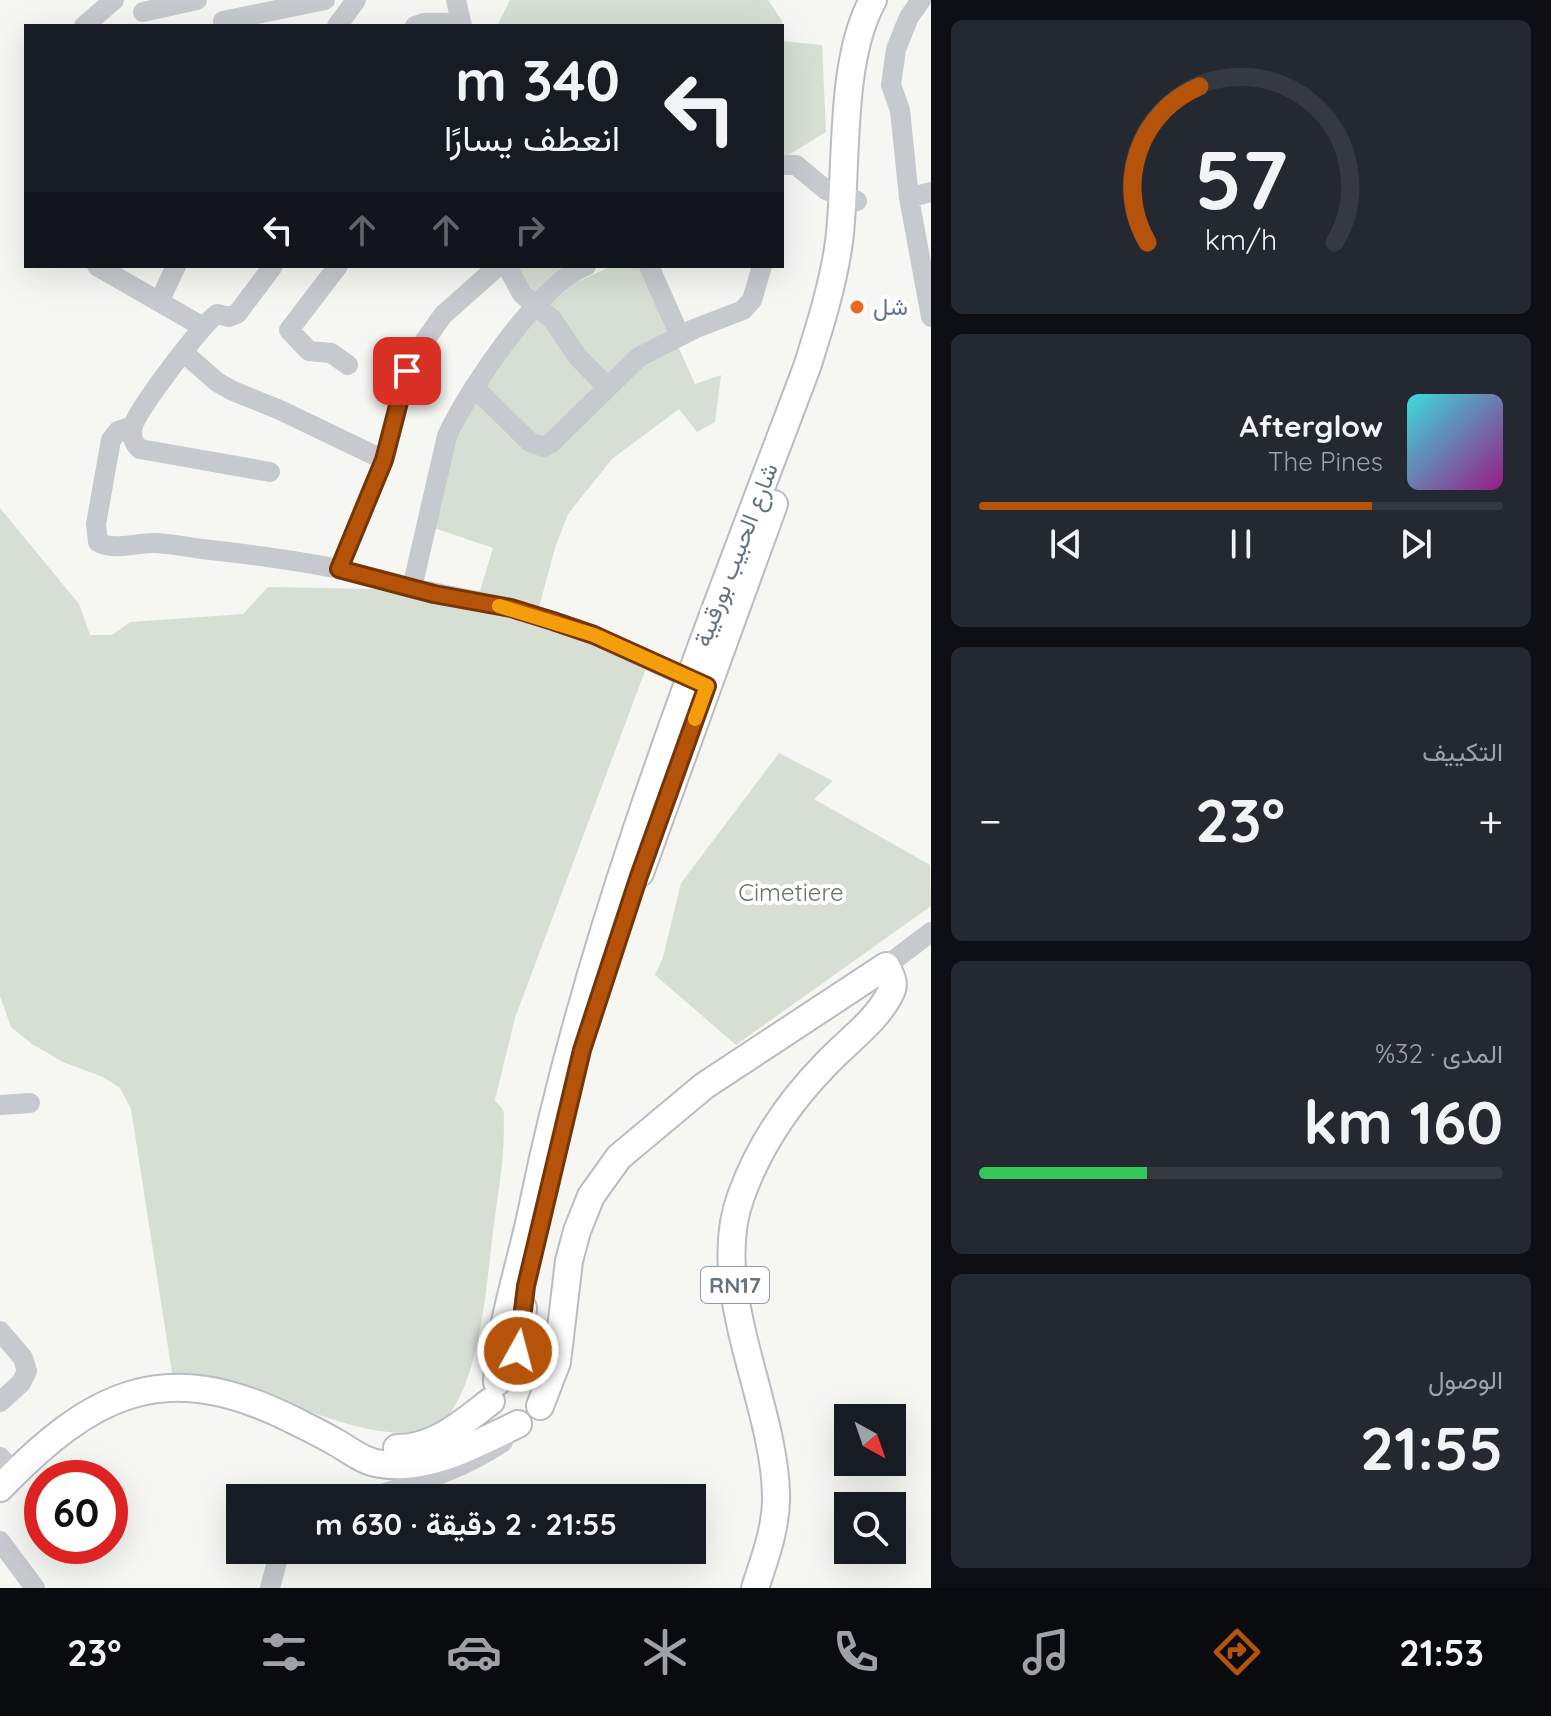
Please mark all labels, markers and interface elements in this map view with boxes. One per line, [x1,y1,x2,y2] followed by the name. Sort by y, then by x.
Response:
[455,45,620,115] text: 340 m
[648,56,752,160] icon: left
[444,115,620,160] text: انعطف يسارًا
[1194,125,1288,229] text: 57
[256,208,300,252] icon: left
[340,208,384,252] icon: ahead
[424,208,468,252] icon: ahead
[508,208,552,252] icon: right
[1205,221,1277,257] text: km/h
[873,291,908,321] place label: شل
[848,298,866,316] marker: شل
[373,337,441,405] pin
[385,349,429,393] icon: arrive
[1240,407,1383,445] text: Afterglow
[1268,445,1383,478] text: The Pines
[686,459,786,651] street label: شارع الحبيب بورقيبة
[1044,522,1088,566] icon: previous
[1219,522,1263,566] icon: pause
[1394,522,1438,566] icon: next
[1422,735,1503,768] text: التكييف
[1195,782,1285,857] text: 23°
[979,793,1002,848] text: −
[1478,793,1503,848] text: +
[738,877,844,907] park label: Cimetiere
[1375,1037,1503,1070] text: المدى · 32%
[1303,1084,1503,1159] text: 160 km
[701,1267,769,1303] road number: RN17
[476,1309,560,1393] position arrow
[1428,1363,1503,1396] text: الوصول
[834,1404,906,1476] north arrow
[834,1404,906,1564] map controls
[1360,1410,1503,1485] text: 21:55
[24,1460,128,1564] speed limit sign: 60
[834,1492,906,1564] button: search
[315,1505,617,1543] text: 21:55 · 2 دقيقة · 630 m
[256,1624,312,1680] icon: filters
[446,1624,502,1680] icon: car
[637,1624,693,1680] icon: climate
[828,1624,884,1680] icon: phone
[1018,1624,1074,1680] icon: music
[1209,1624,1265,1680] icon: directions
[67,1630,121,1675] text: 23°
[1399,1630,1484,1675] text: 21:53

